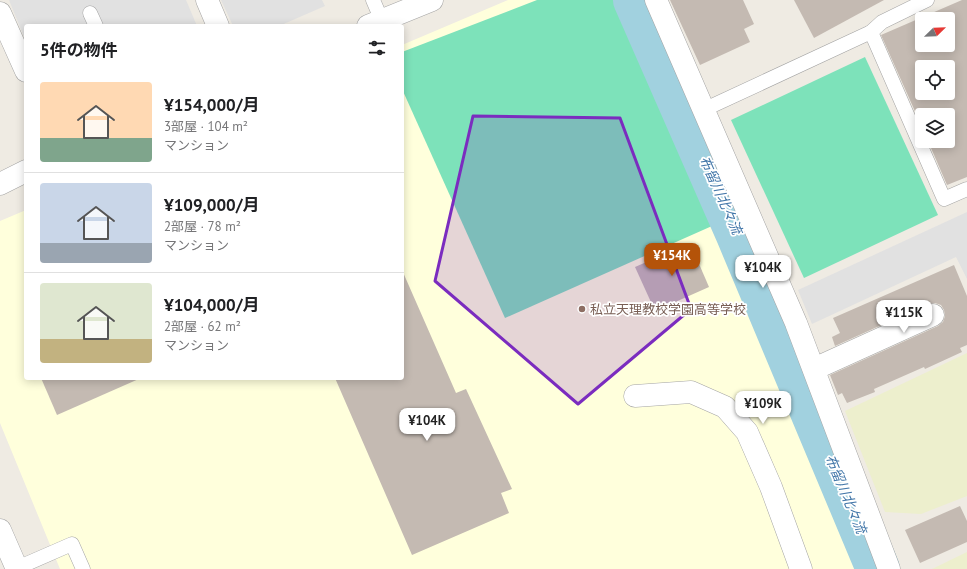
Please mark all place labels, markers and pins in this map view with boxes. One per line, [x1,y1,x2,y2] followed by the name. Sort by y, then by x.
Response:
[644,243,700,277] pin: ¥154K
[735,255,791,289] pin: ¥104K
[876,300,932,334] pin: ¥115K
[590,301,746,318] place label: 私立天理教校学園高等学校
[577,304,587,314] marker: 私立天理教校学園高等学校
[735,391,791,425] pin: ¥109K
[399,408,455,442] pin: ¥104K

